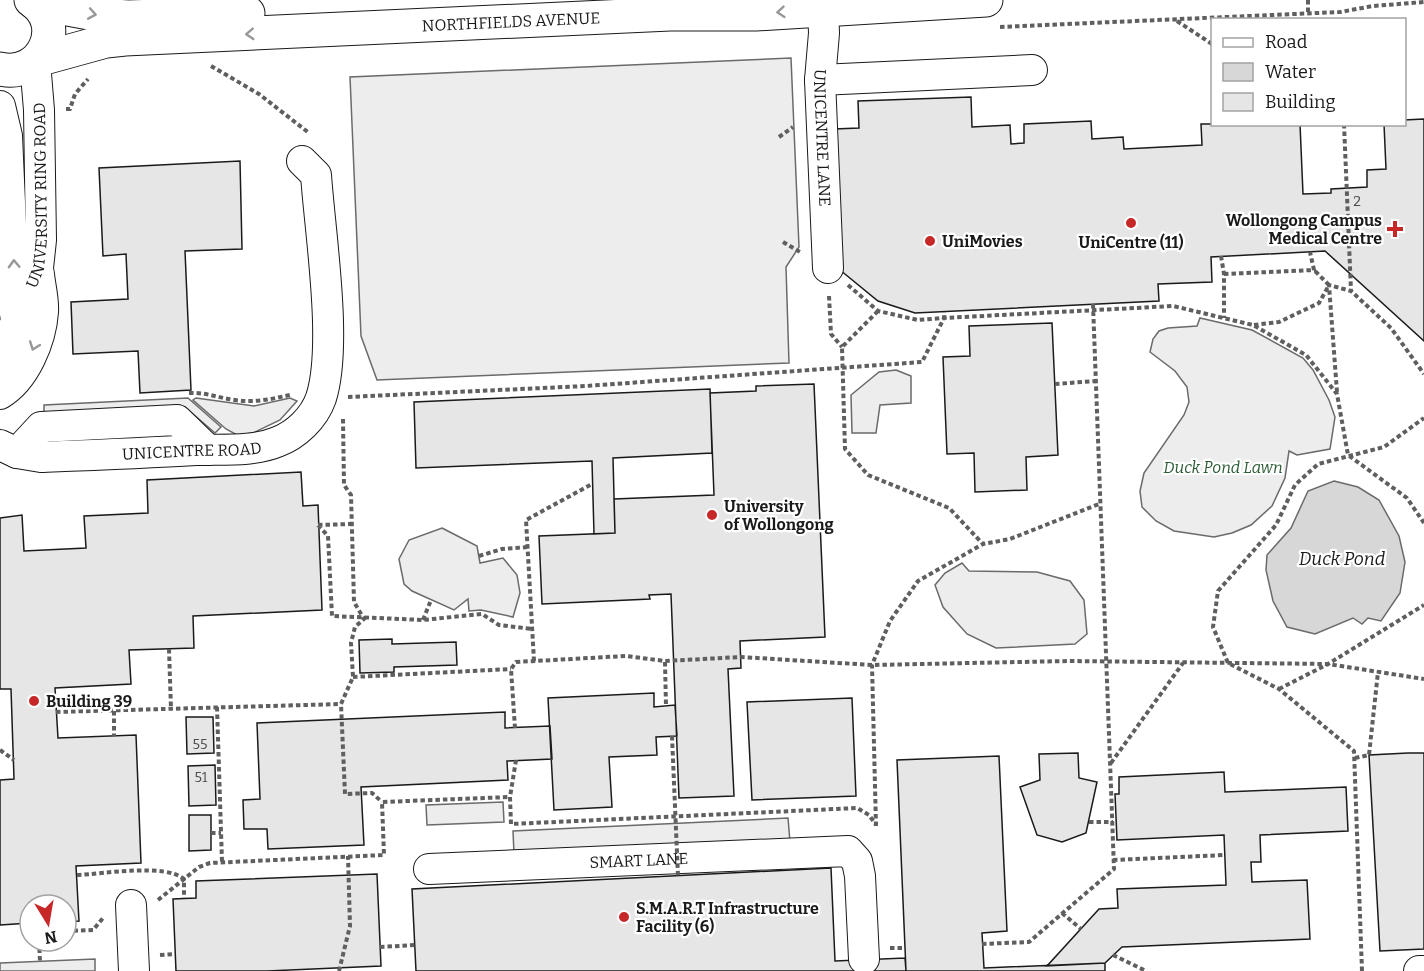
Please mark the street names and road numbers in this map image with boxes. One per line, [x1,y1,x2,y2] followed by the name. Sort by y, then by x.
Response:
[421,8,601,35] street label: NORTHFIELDS AVENUE
[810,68,835,207] street label: UNICENTRE LANE
[21,102,51,291] street label: UNIVERSITY RING ROAD
[122,437,263,463] street label: UNICENTRE ROAD
[589,848,689,872] street label: SMART LANE

